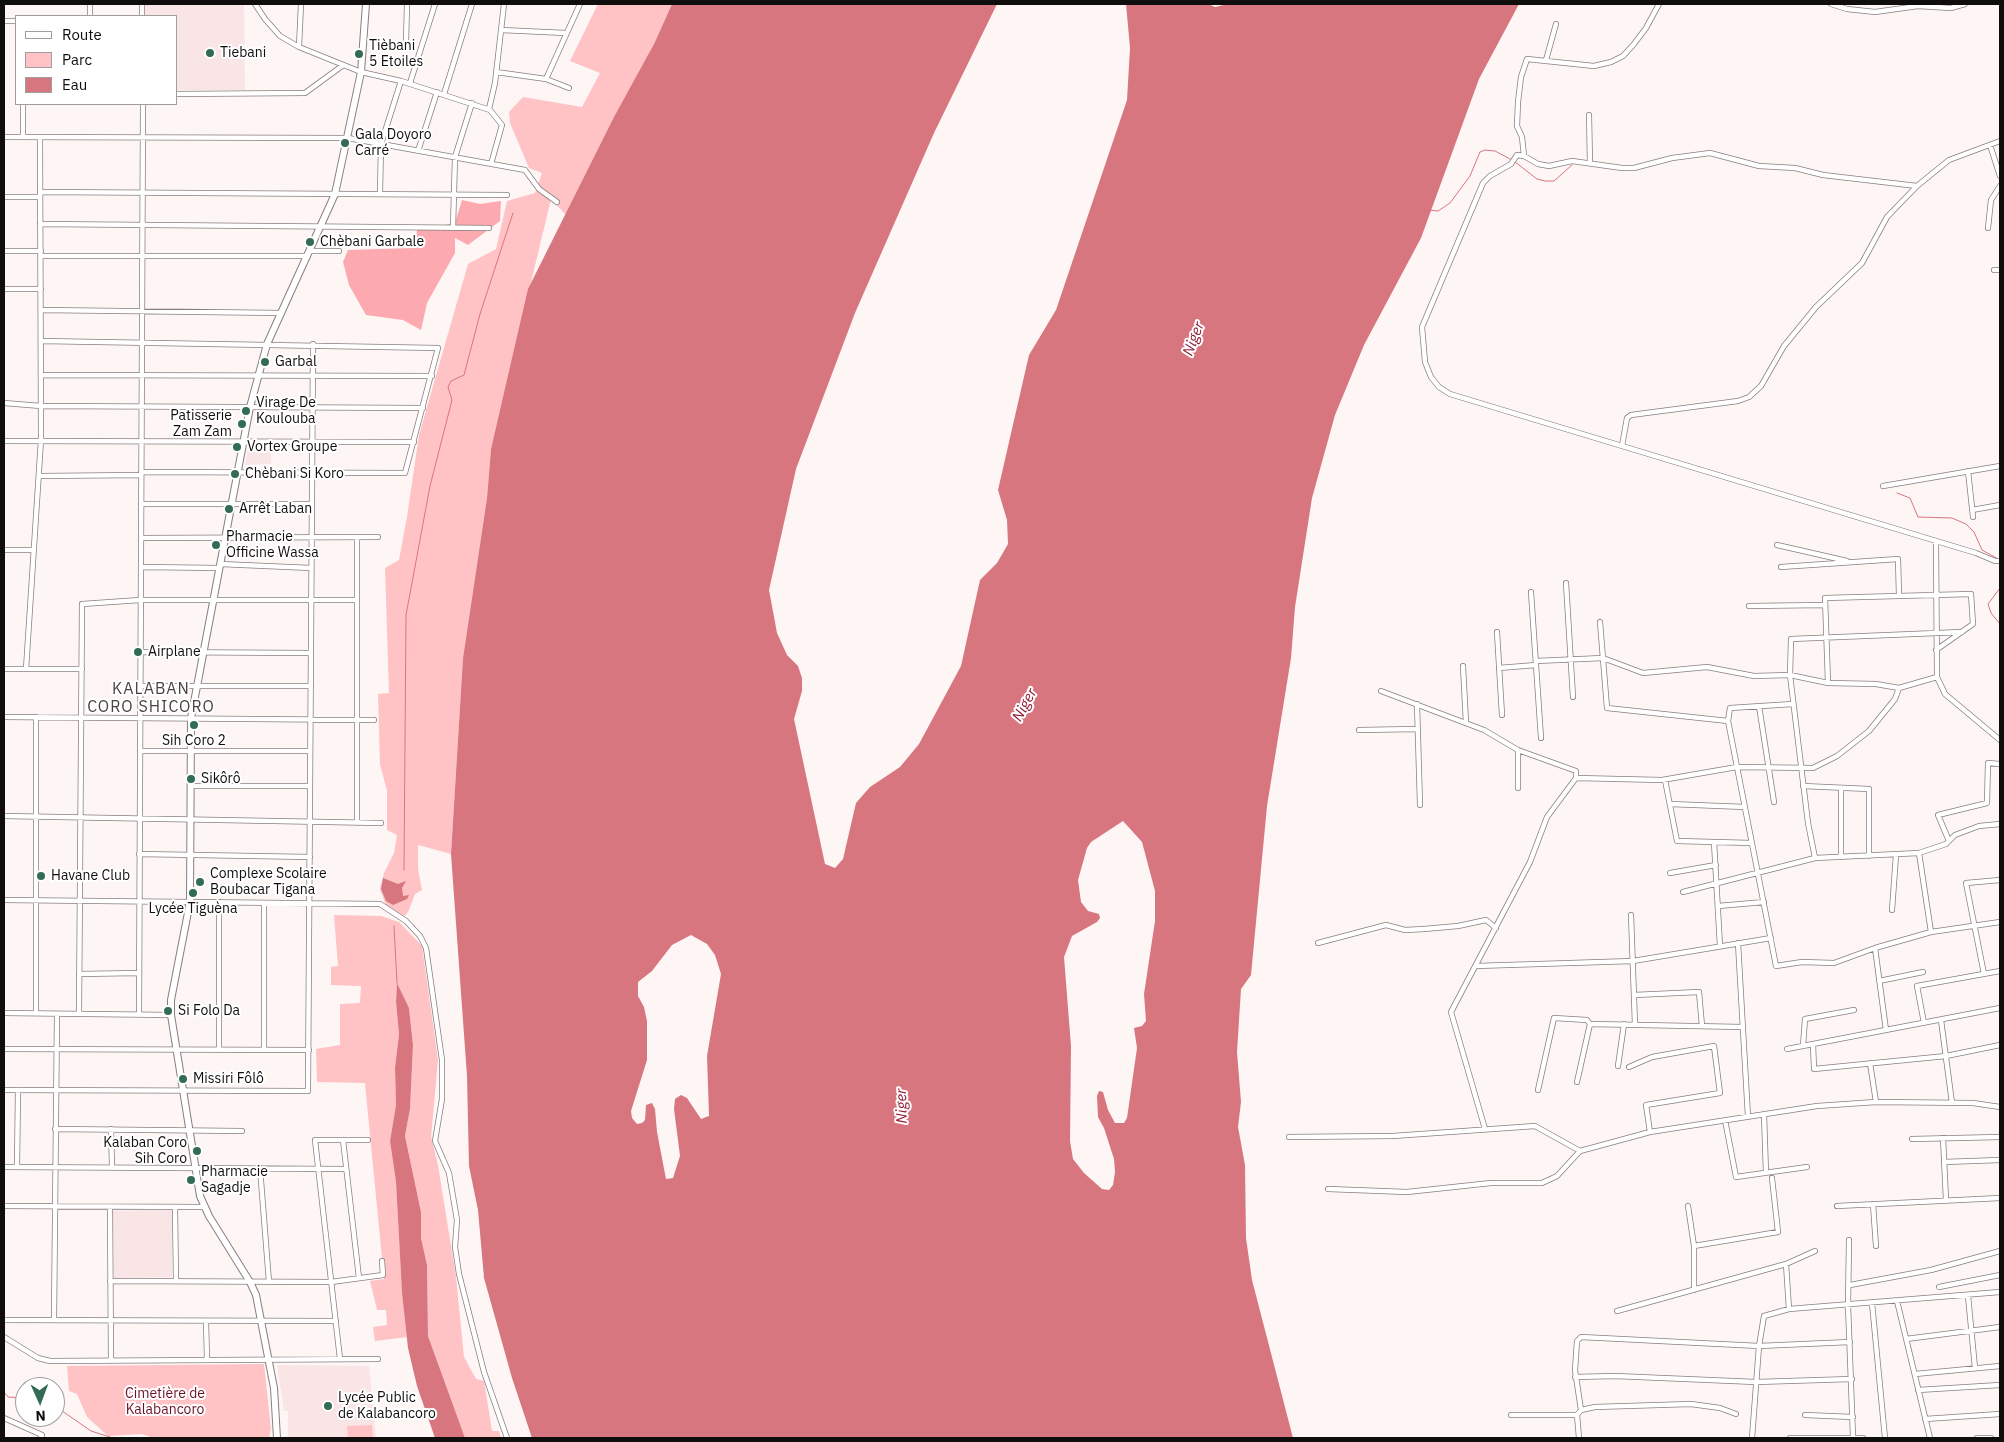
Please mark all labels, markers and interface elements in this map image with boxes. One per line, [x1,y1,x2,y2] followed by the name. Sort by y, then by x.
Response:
[15,15,178,105] legend
[62,25,102,44] text: Route
[369,38,423,70] place label: Tièbani 5 Etoiles
[220,45,266,61] place label: Tiebani
[204,47,216,59] marker: Tiebani
[353,48,365,60] marker: Tièbani 5 Etoiles
[62,50,92,69] text: Parc
[62,75,87,94] text: Eau
[355,127,432,160] place label: Gala Doyoro Carré
[339,137,351,149] marker: Gala Doyoro Carré
[320,234,424,250] place label: Chèbani Garbale
[304,236,316,248] marker: Chèbani Garbale
[1179,319,1209,359] water label: Niger
[275,354,317,370] place label: Garbal
[259,356,271,368] marker: Garbal
[256,395,316,428] place label: Virage De Koulouba
[240,405,252,417] marker: Virage De Koulouba
[170,408,232,441] place label: Patisserie Zam Zam
[236,418,248,430] marker: Patisserie Zam Zam
[247,439,337,455] place label: Vortex Groupe
[231,441,243,453] marker: Vortex Groupe
[245,466,344,482] place label: Chèbani Si Koro
[229,468,241,480] marker: Chèbani Si Koro
[239,501,312,517] place label: Arrêt Laban
[223,503,235,515] marker: Arrêt Laban
[226,529,319,562] place label: Pharmacie Officine Wassa
[210,539,222,551] marker: Pharmacie Officine Wassa
[148,644,201,660] place label: Airplane
[132,646,144,658] marker: Airplane
[86,679,216,717] district label: KALABAN CORO SHICORO
[1009,685,1041,725] water label: Niger
[188,719,200,731] marker: Sih Coro 2
[162,733,226,749] place label: Sih Coro 2
[201,771,241,787] place label: Sikôrô
[185,773,197,785] marker: Sikôrô
[210,866,327,899] place label: Complexe Scolaire Boubacar Tigana
[51,868,130,884] place label: Havane Club
[35,870,47,882] marker: Havane Club
[194,876,206,888] marker: Complexe Scolaire Boubacar Tigana
[187,887,199,899] marker: Lycée Tiguèna
[149,901,237,917] place label: Lycée Tiguèna
[178,1003,240,1019] place label: Si Folo Da
[162,1005,174,1017] marker: Si Folo Da
[193,1071,264,1087] place label: Missiri Fôlô
[177,1073,189,1085] marker: Missiri Fôlô
[893,1088,911,1124] water label: Niger
[103,1135,187,1168] place label: Kalaban Coro Sih Coro
[191,1145,203,1157] marker: Kalaban Coro Sih Coro
[201,1164,268,1196] place label: Pharmacie Sagadje
[185,1174,197,1186] marker: Pharmacie Sagadje
[15,1377,65,1427] north arrow
[125,1386,205,1418] park label: Cimetière de Kalabancoro
[338,1390,436,1422] place label: Lycée Public de Kalabancoro
[322,1400,334,1412] marker: Lycée Public de Kalabancoro
[35,1407,46,1425] text: N

